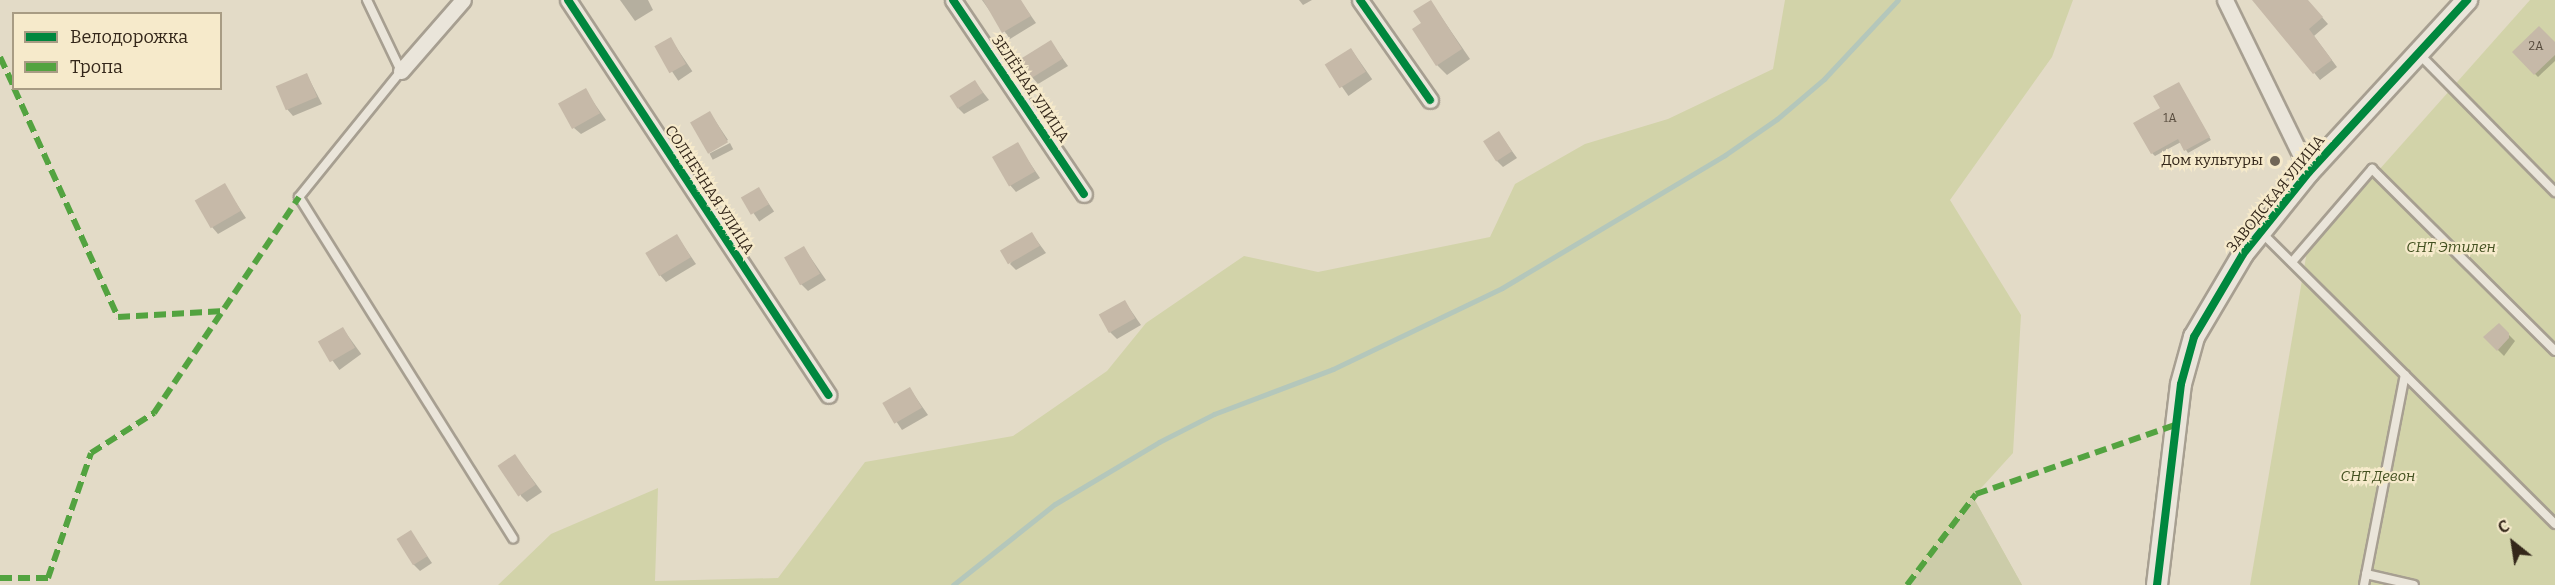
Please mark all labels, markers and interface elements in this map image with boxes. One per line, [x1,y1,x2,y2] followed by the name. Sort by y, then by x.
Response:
[12,12,222,90] legend
[70,26,188,48] text: Велодорожка
[987,32,1073,146] street label: ЗЕЛЁНАЯ УЛИЦА
[2528,40,2544,54] house number: 2А
[70,56,123,78] text: Тропа
[2163,112,2177,126] house number: 1А
[661,122,757,258] street label: СОЛНЕЧНАЯ УЛИЦА
[2223,132,2329,256] street label: ЗАВОДСКАЯ УЛИЦА
[2161,152,2263,170] place label: Дом культуры
[2268,154,2282,168] marker: Дом культуры
[2406,239,2496,257] park label: СНТ Этилен
[2341,468,2415,486] park label: СНТ Девон
[2483,513,2543,573] north arrow
[2495,516,2513,538] text: С

